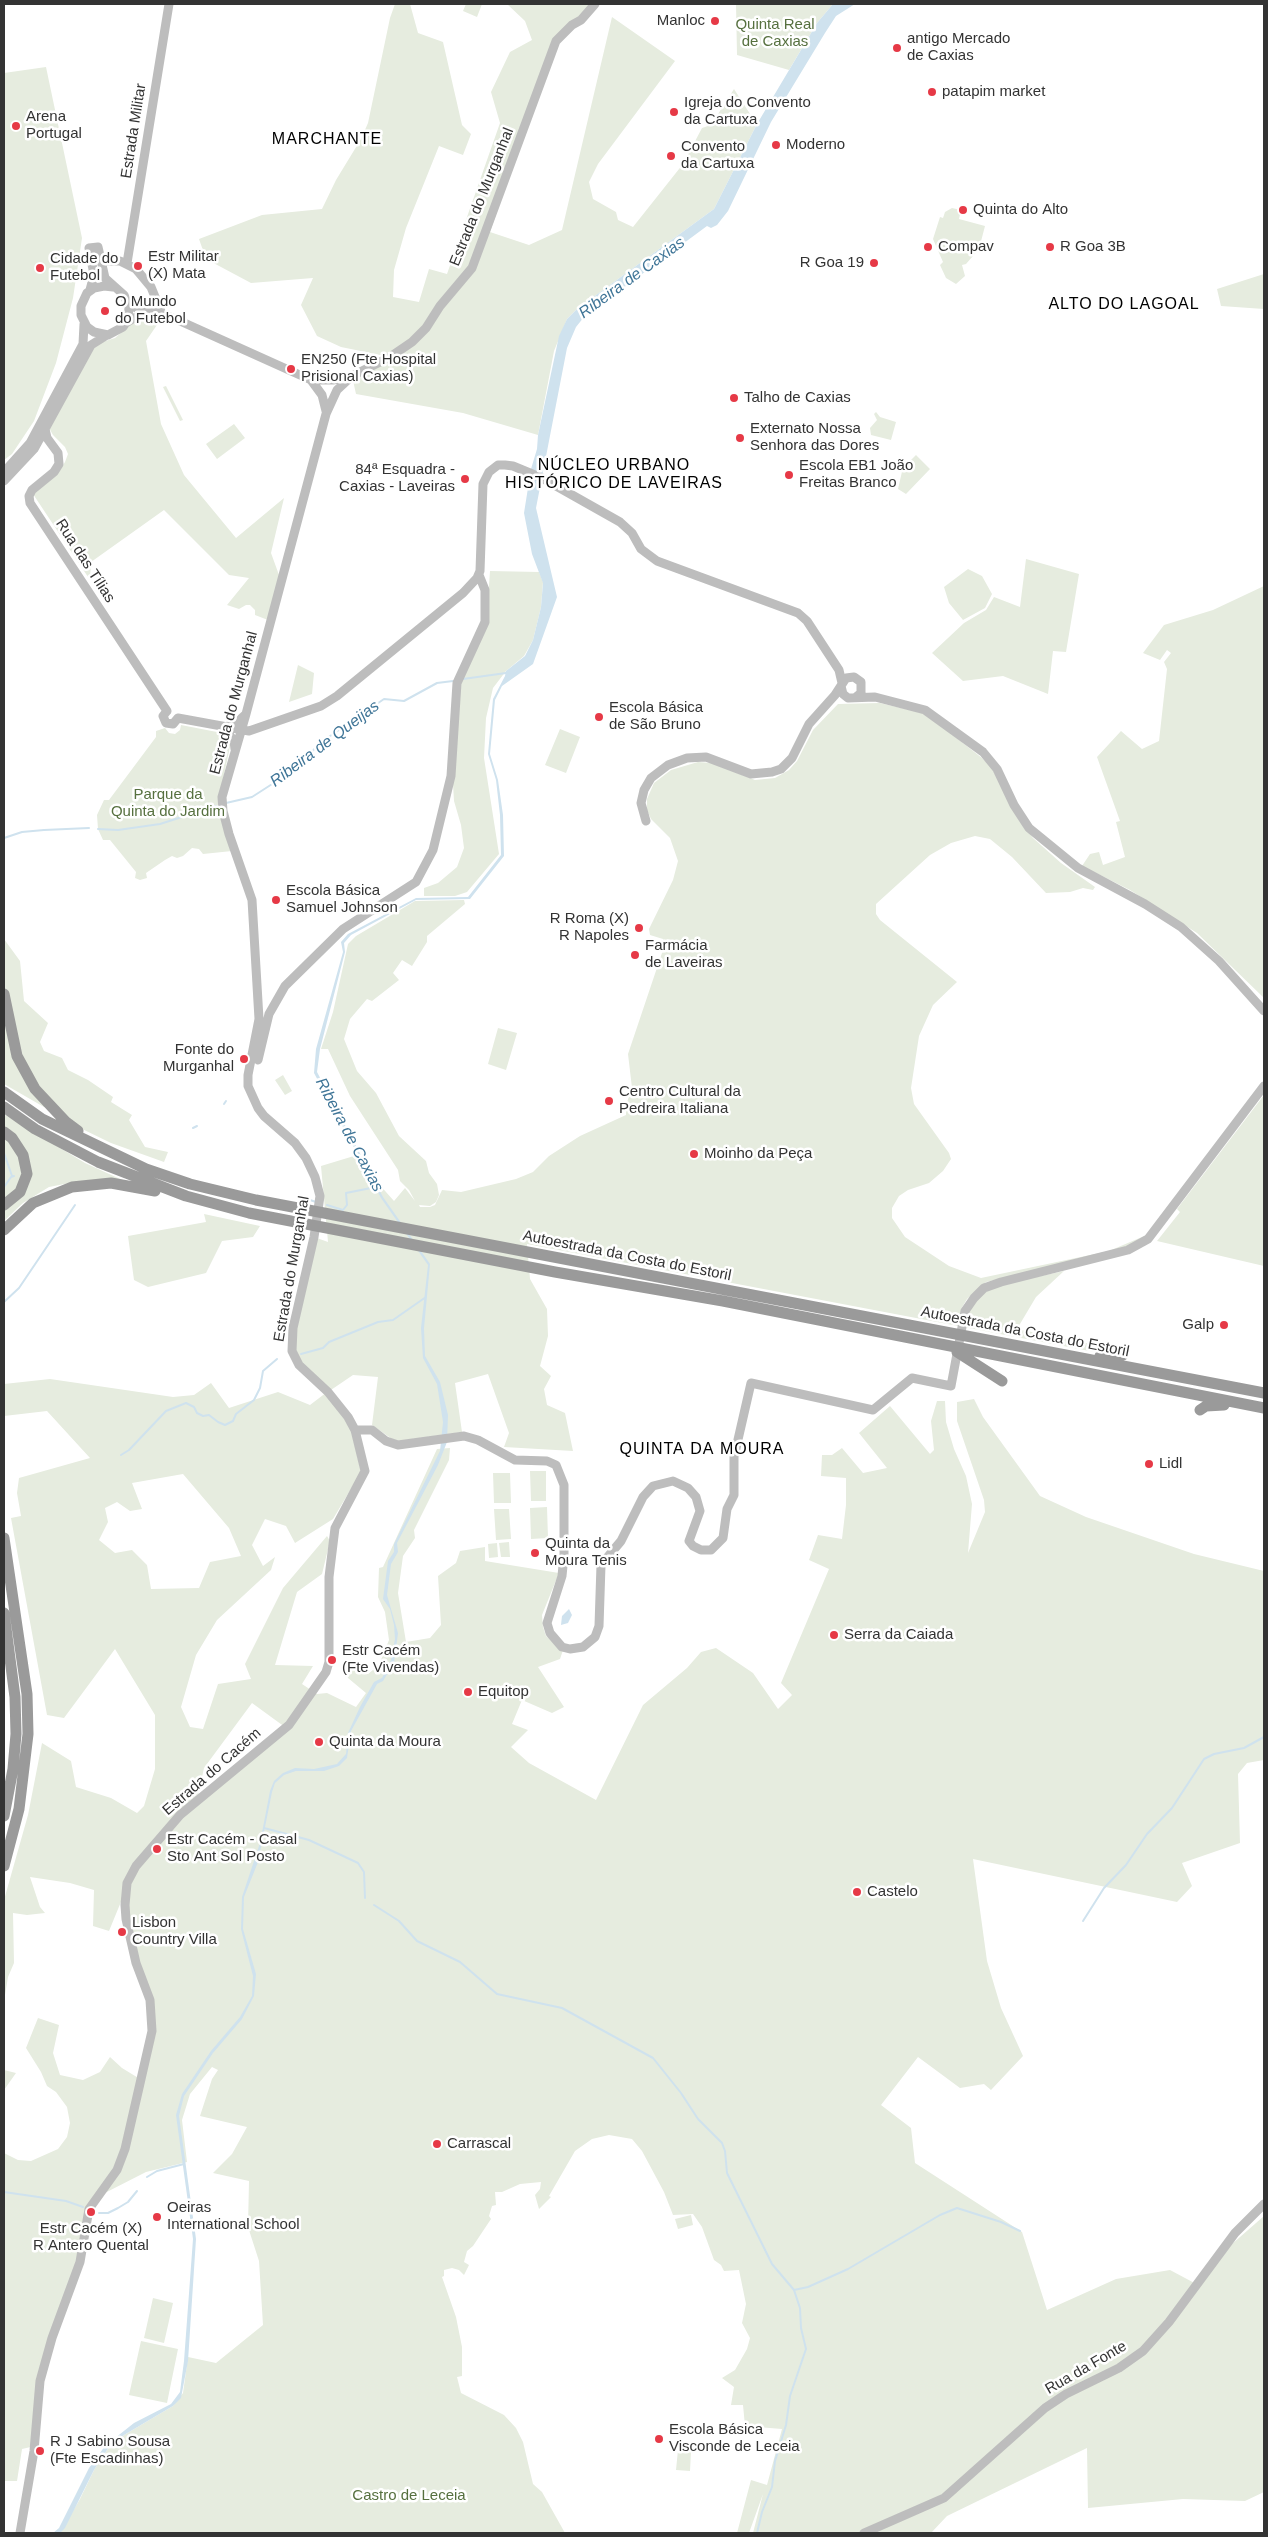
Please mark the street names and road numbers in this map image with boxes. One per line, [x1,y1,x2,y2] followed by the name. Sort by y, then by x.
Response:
[118,82,150,180] street label: Estrada Militar
[446,125,518,269] street label: Estrada do Murganhal
[51,516,119,606] street label: Rua das Tílias
[206,629,262,777] street label: Estrada do Murganhal
[270,1195,314,1343] street label: Estrada do Murganhal
[521,1227,733,1285] street label: Autoestrada da Costa do Estoril
[919,1303,1131,1361] street label: Autoestrada da Costa do Estoril
[159,1724,265,1820] street label: Estrada do Cacém
[1042,2337,1130,2399] street label: Rua da Fonte

